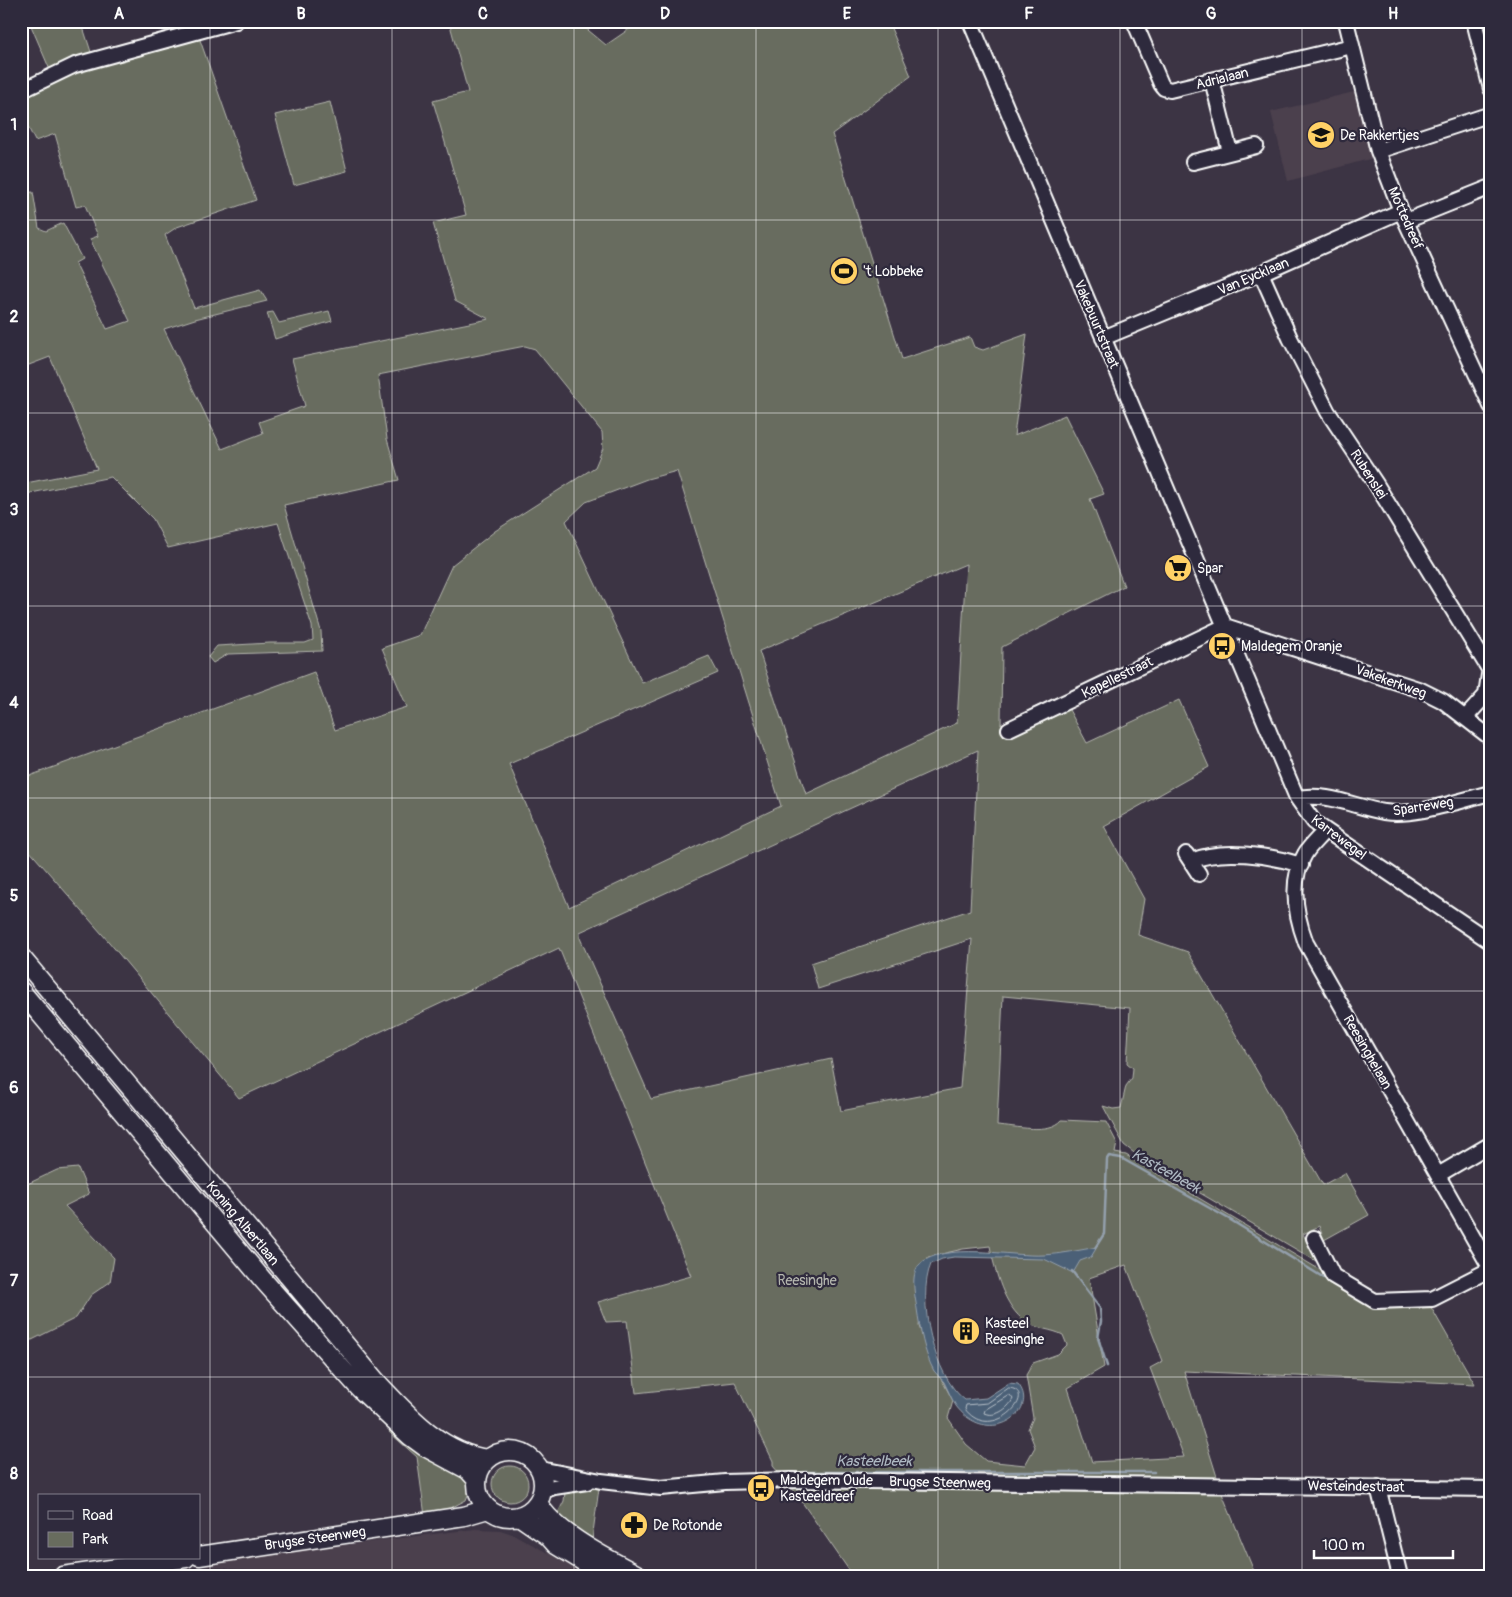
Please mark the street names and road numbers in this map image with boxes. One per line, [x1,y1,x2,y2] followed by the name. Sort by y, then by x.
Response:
[1194,64,1250,93] street label: Adrialaan
[1384,184,1427,252] street label: Mottedreef
[1215,254,1291,299] street label: Van Eycklaan
[1070,277,1123,371] street label: Vakebuurtstraat
[1346,446,1391,503] street label: Rubenslei
[1079,653,1156,702] street label: Kapellestraat
[1353,661,1429,702] street label: Vakekerkweg
[1391,793,1455,820] street label: Sparreweg
[1308,811,1370,864] street label: Karrewegel
[1339,1012,1396,1092] street label: Reesinghelaan
[202,1178,283,1269] street label: Koning Albertlaan
[889,1473,991,1492] street label: Brugse Steenweg
[1307,1477,1405,1496] street label: Westeindestraat
[263,1523,367,1554] street label: Brugse Steenweg

